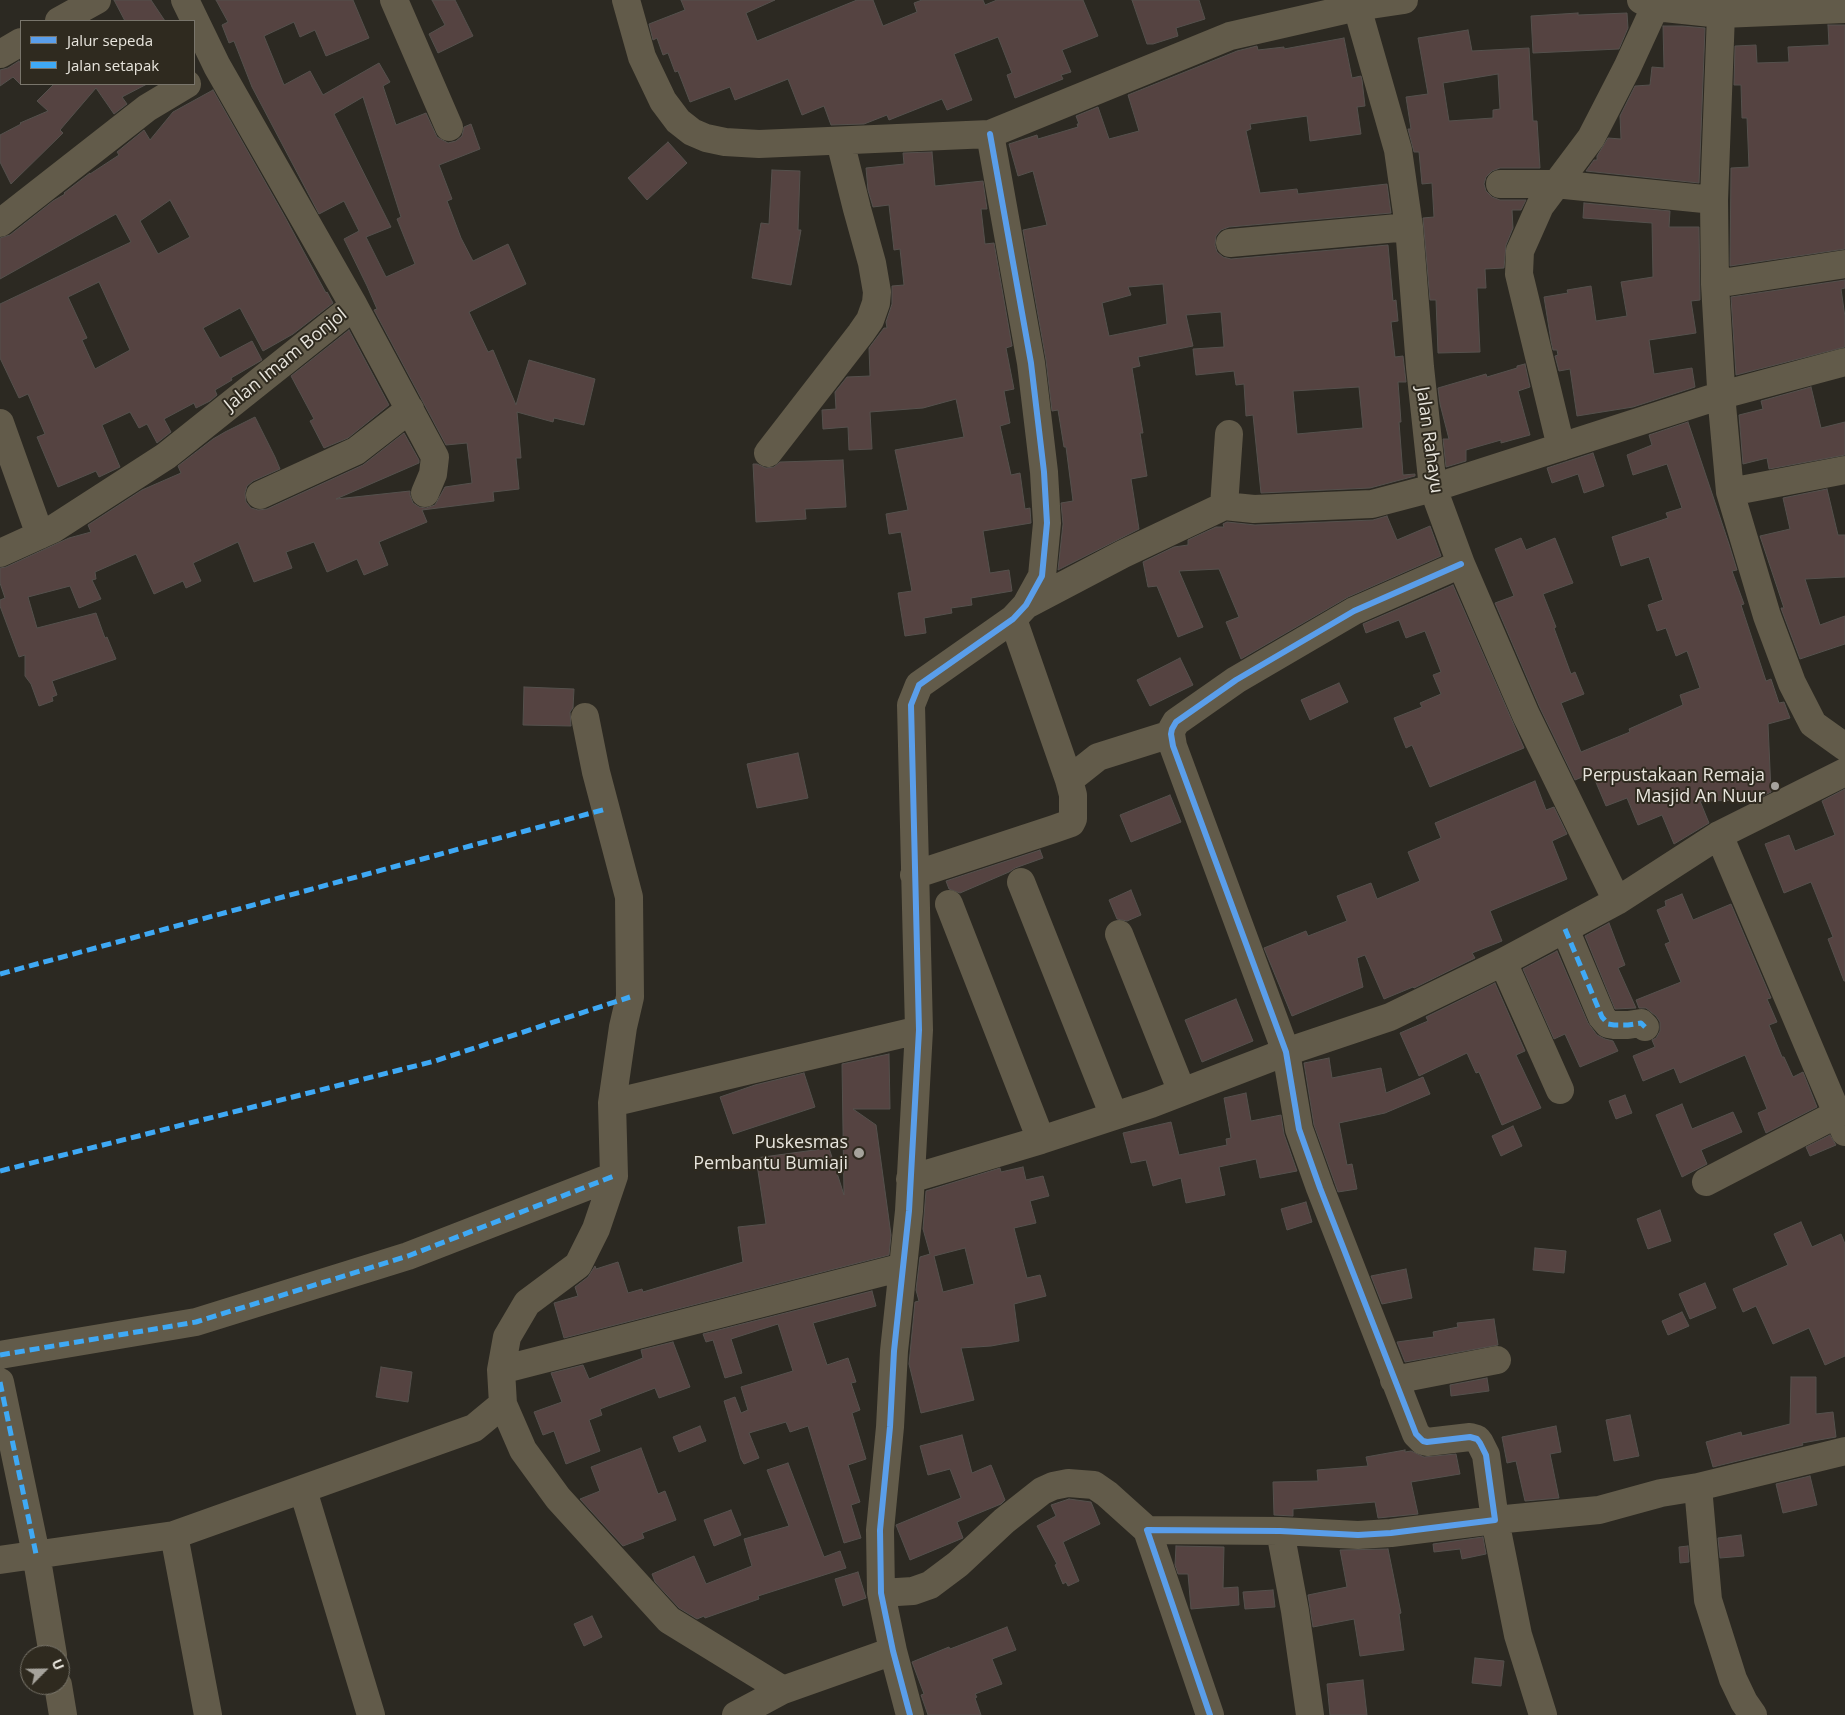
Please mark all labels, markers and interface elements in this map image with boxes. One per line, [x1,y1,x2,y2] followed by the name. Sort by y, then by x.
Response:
[20,20,195,85] legend
[67,30,153,50] text: Jalur sepeda
[67,55,159,75] text: Jalan setapak
[220,304,352,416] street label: Jalan Imam Bonjol
[1411,385,1447,495] street label: Jalan Rahayu
[1582,765,1765,808] place label: Perpustakaan Remaja Masjid An Nuur
[1769,780,1781,792] marker: Perpustakaan Remaja Masjid An Nuur
[693,1132,848,1174] place label: Puskesmas Pembantu Bumiaji
[852,1146,866,1160] marker: Puskesmas Pembantu Bumiaji
[20,1645,70,1695] north arrow
[48,1656,69,1673] text: U

